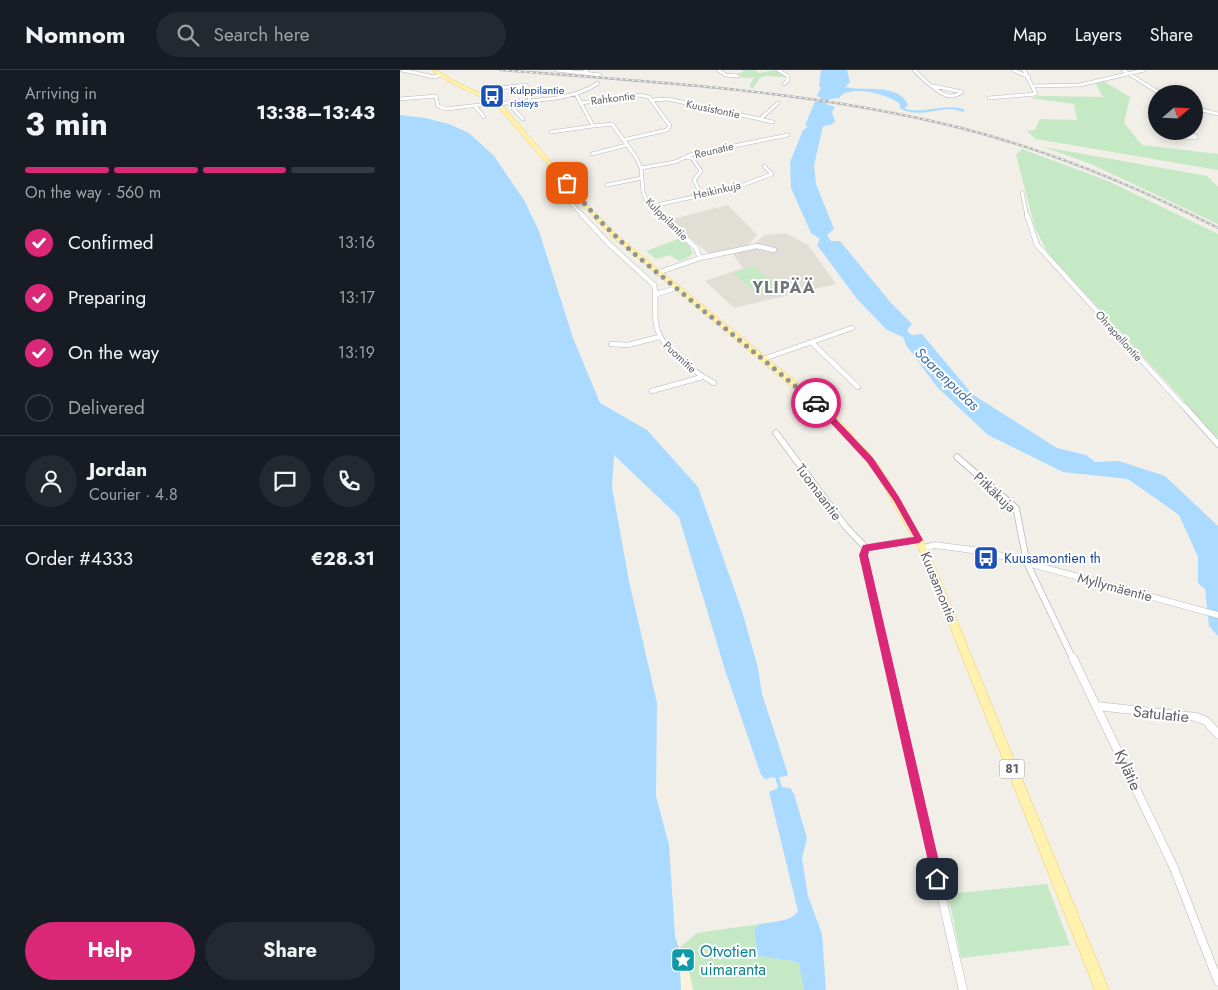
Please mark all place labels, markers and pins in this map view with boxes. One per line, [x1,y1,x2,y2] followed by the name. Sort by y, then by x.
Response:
[510,82,565,111] place label: Kulppilantie risteys
[479,83,505,109] bus stop icon: Kulppilantie risteys
[546,162,588,204] pin
[973,545,999,571] bus stop icon: Kuusamontien th
[1004,548,1101,568] place label: Kuusamontien th
[916,858,958,900] pin
[700,940,766,981] place label: Otvotien uimaranta
[670,947,696,973] place icon: Otvotien uimaranta

